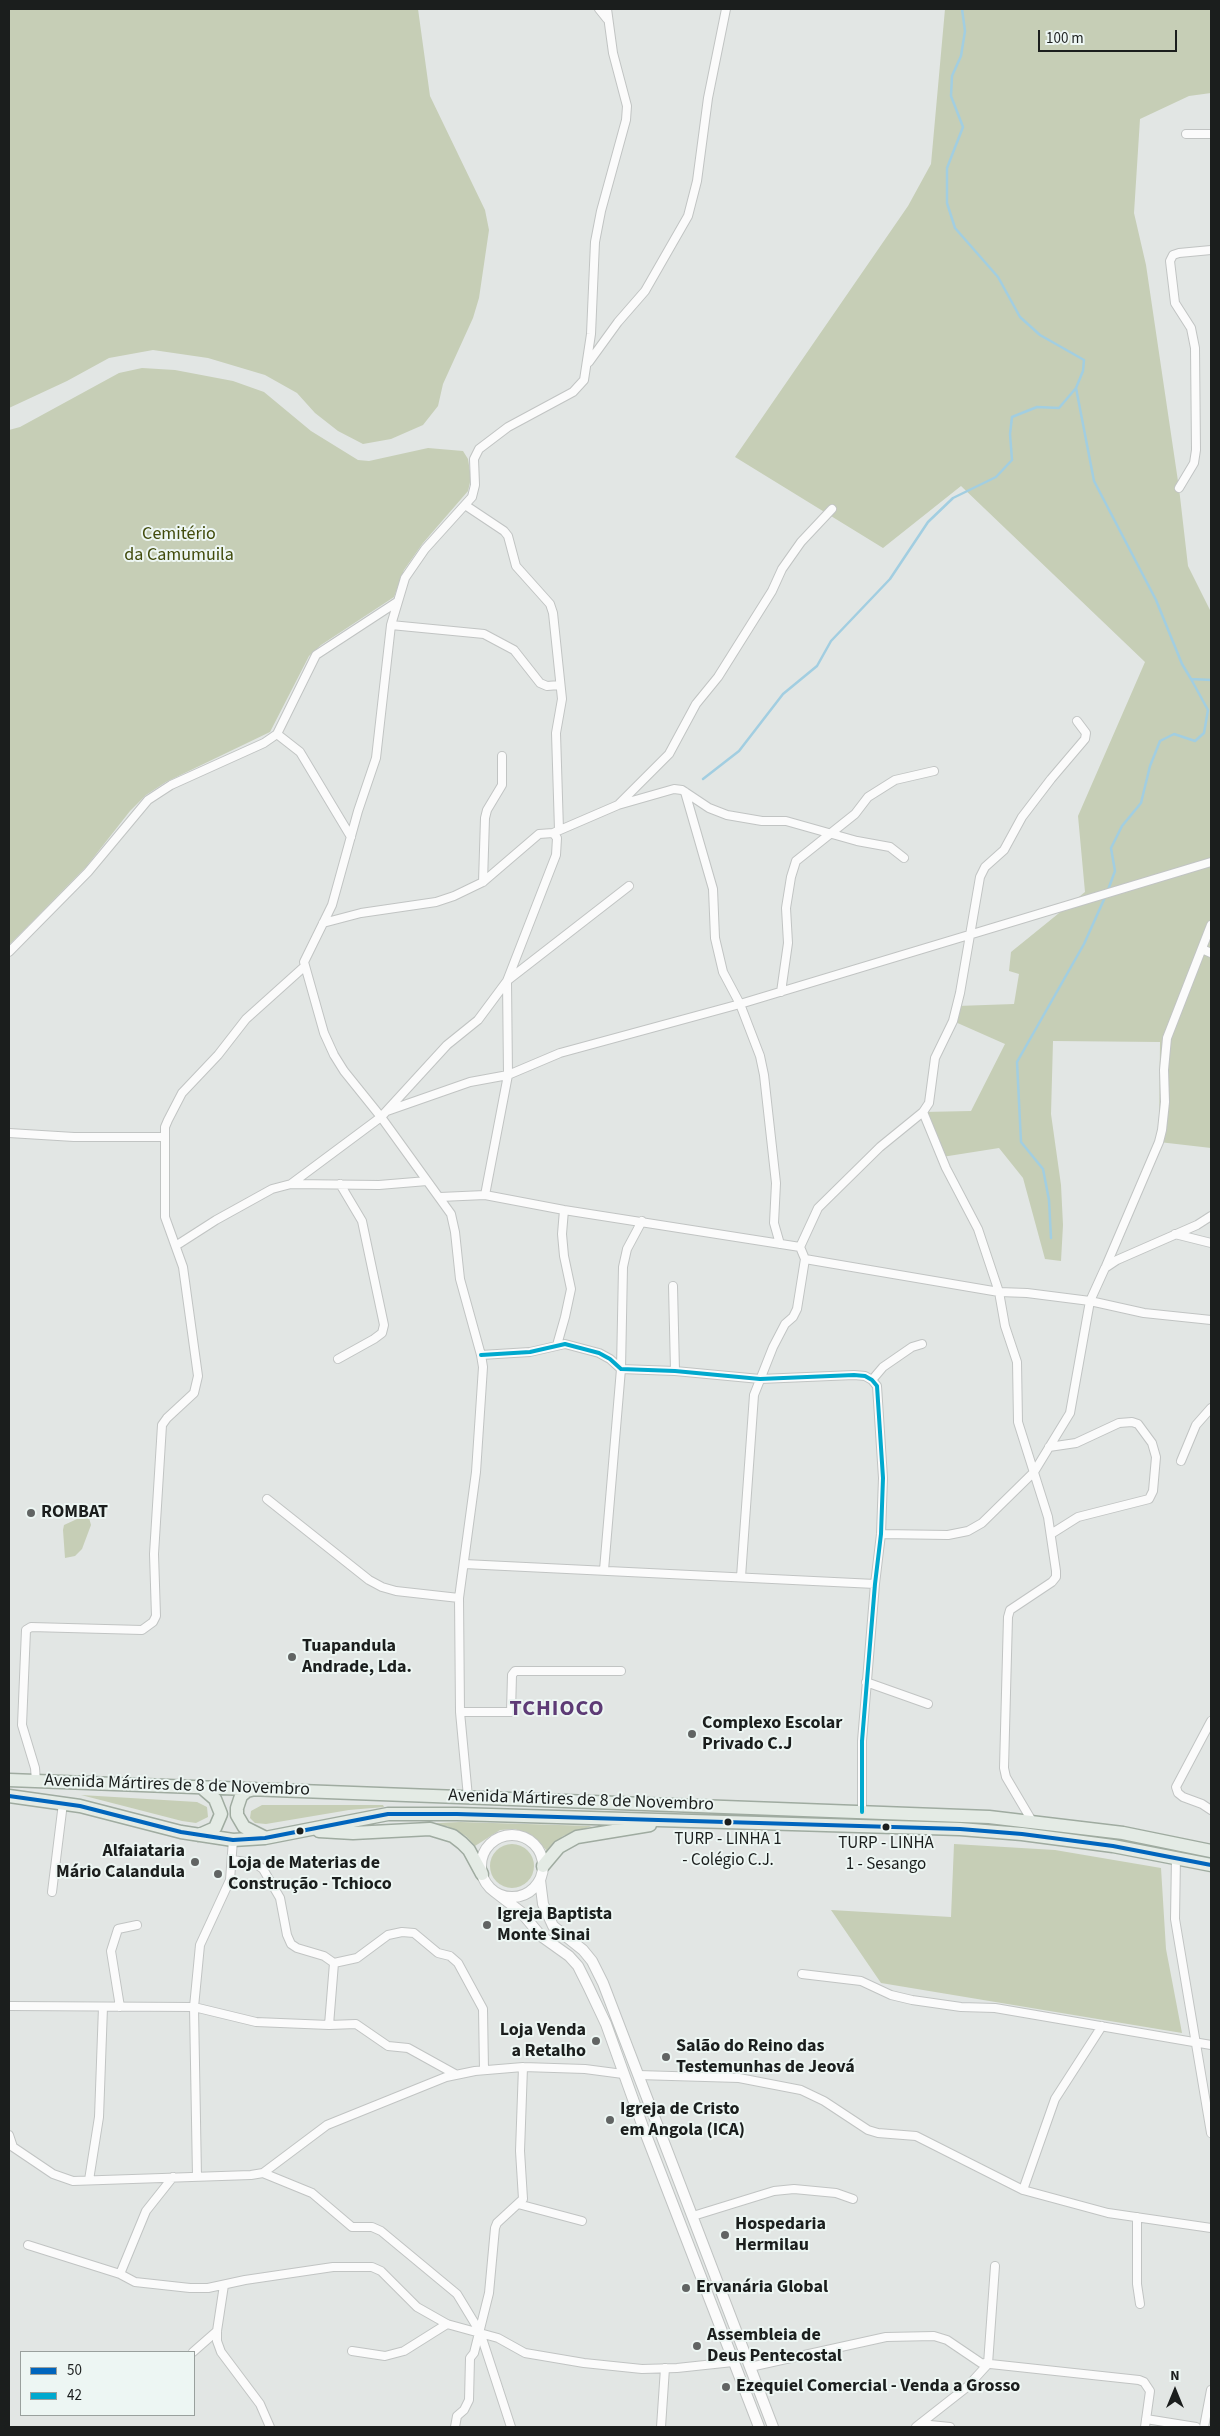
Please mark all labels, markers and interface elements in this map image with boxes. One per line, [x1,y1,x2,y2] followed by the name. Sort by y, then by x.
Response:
[1040,20,1179,52] scale bar
[1046,28,1084,49] text: 100 m
[124,524,234,566] park label: Cemitério da Camumuila
[41,1502,108,1524] place label: ROMBAT
[25,1507,37,1519] marker: ROMBAT
[302,1636,412,1678] place label: Tuapandula Andrade, Lda.
[286,1651,298,1663] marker: Tuapandula Andrade, Lda.
[509,1697,605,1723] district label: TCHIOCO
[702,1713,842,1756] place label: Complexo Escolar Privado C.J
[686,1728,698,1740] marker: Complexo Escolar Privado C.J
[44,1771,310,1801] street label: Avenida Mártires de 8 de Novembro
[448,1786,714,1816] street label: Avenida Mártires de 8 de Novembro
[723,1817,733,1827] marker: TURP - LINHA 1 - Colégio C.J.
[881,1822,891,1832] marker: TURP - LINHA 1 - Sesango
[295,1826,305,1836] unlabelled marker
[674,1830,782,1870] place label: TURP - LINHA 1 - Colégio C.J.
[838,1834,934,1874] place label: TURP - LINHA 1 - Sesango
[56,1841,185,1884] place label: Alfaiataria Mário Calandula
[228,1853,392,1896] place label: Loja de Materias de Construção - Tchioco
[189,1856,201,1868] marker: Alfaiataria Mário Calandula
[212,1868,224,1880] marker: Loja de Materias de Construção - Tchioco
[497,1904,612,1946] place label: Igreja Baptista Monte Sinai
[481,1919,493,1931] marker: Igreja Baptista Monte Sinai
[500,2020,586,2062] place label: Loja Venda a Retalho
[590,2035,602,2047] marker: Loja Venda a Retalho
[676,2036,855,2078] place label: Salão do Reino das Testemunhas de Jeová
[660,2051,672,2063] marker: Salão do Reino das Testemunhas de Jeová
[620,2099,745,2142] place label: Igreja de Cristo em Angola (ICA)
[604,2114,616,2126] marker: Igreja de Cristo em Angola (ICA)
[735,2214,826,2256] place label: Hospedaria Hermilau
[719,2229,731,2241] marker: Hospedaria Hermilau
[696,2277,828,2299] place label: Ervanária Global
[680,2282,692,2294] marker: Ervanária Global
[707,2325,842,2368] place label: Assembleia de Deus Pentecostal
[691,2340,703,2352] marker: Assembleia de Deus Pentecostal
[20,2351,195,2416] legend
[67,2360,82,2381] text: 50
[1150,2366,1200,2416] north arrow
[1170,2366,1180,2386] text: N
[736,2376,1020,2398] place label: Ezequiel Comercial - Venda a Grosso
[720,2381,732,2393] marker: Ezequiel Comercial - Venda a Grosso
[67,2385,82,2406] text: 42

